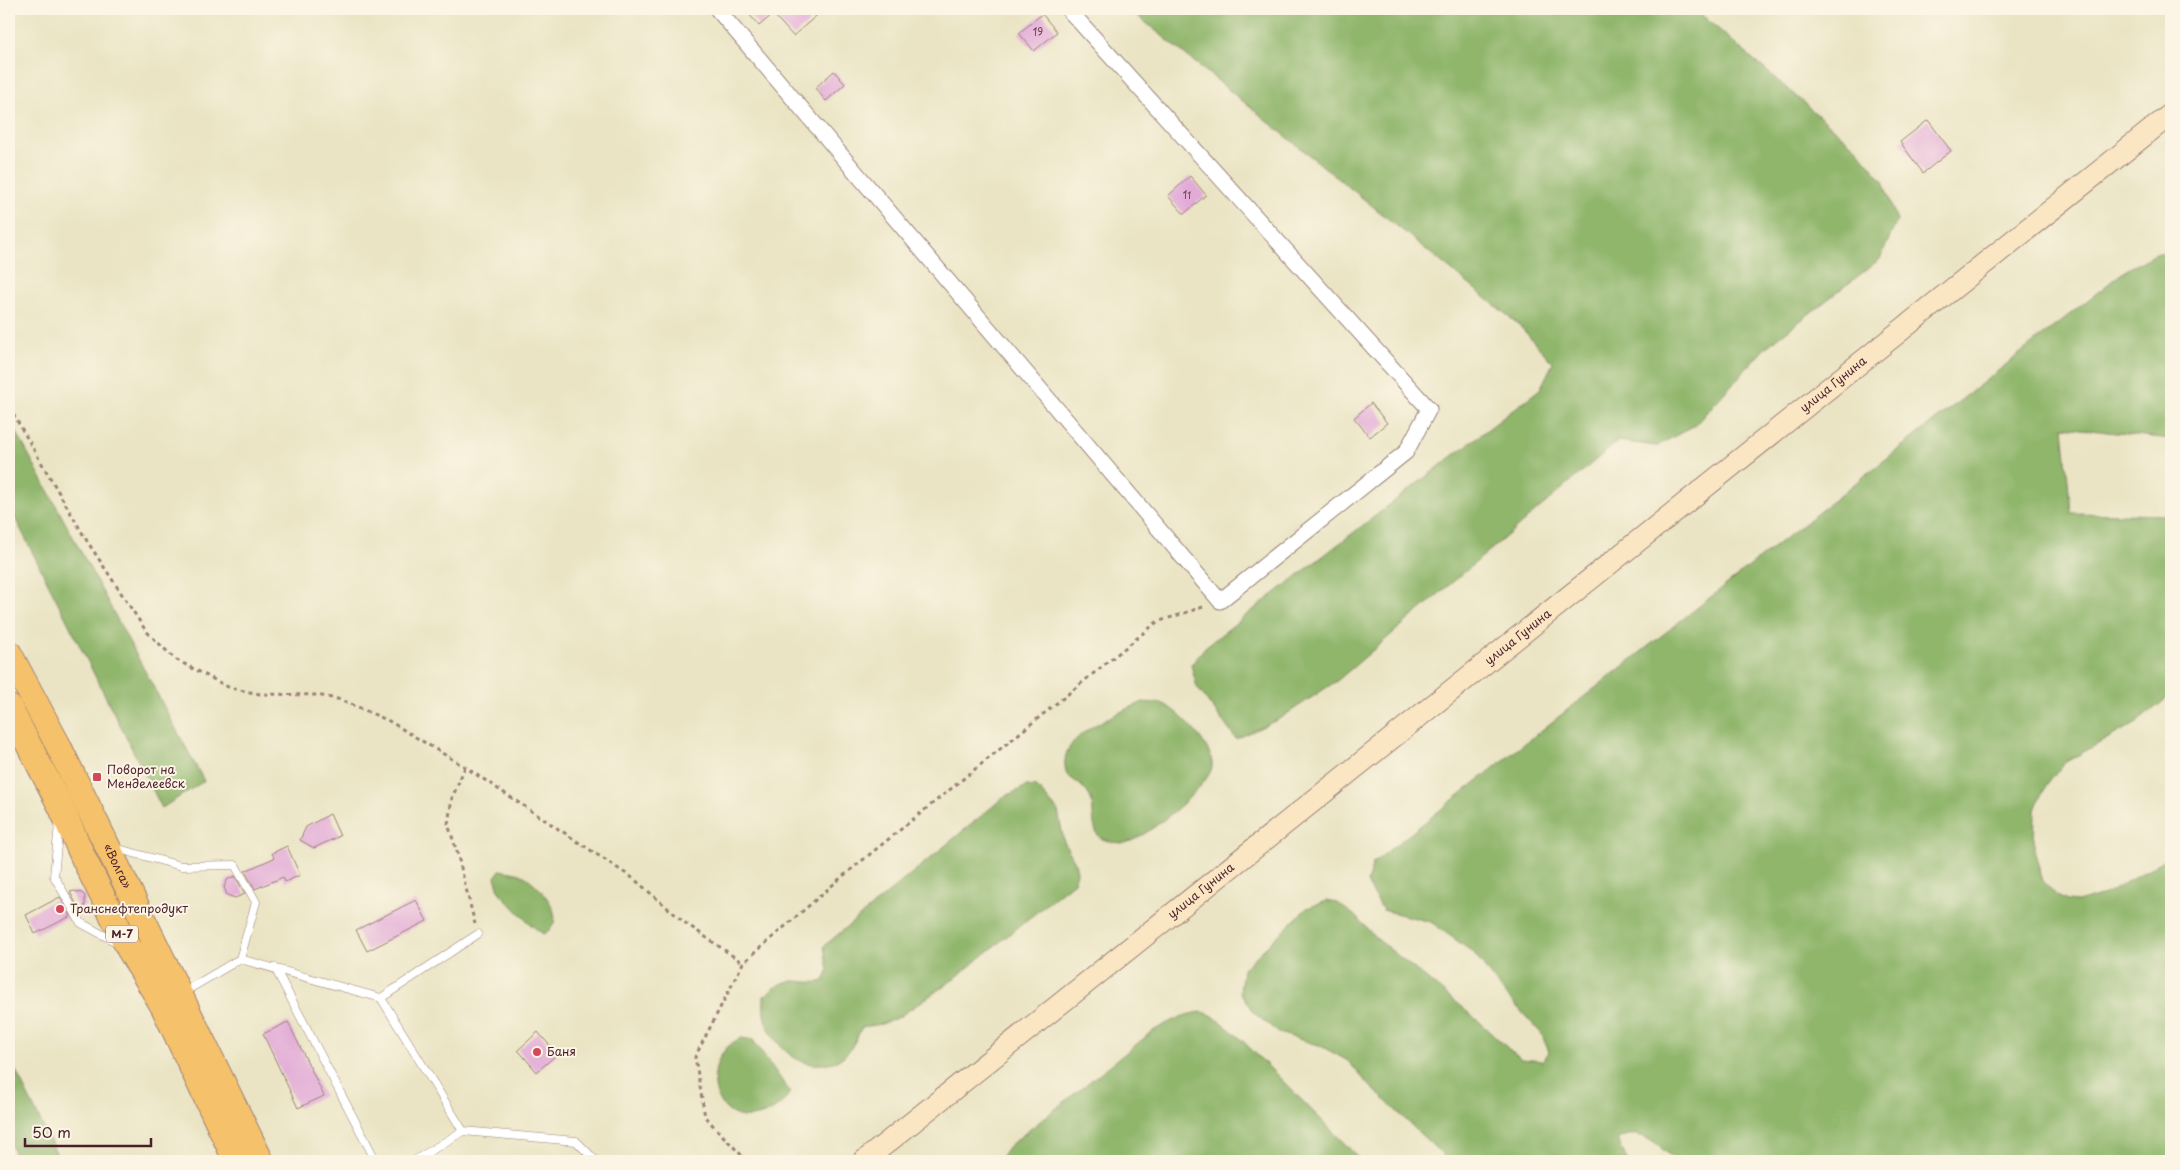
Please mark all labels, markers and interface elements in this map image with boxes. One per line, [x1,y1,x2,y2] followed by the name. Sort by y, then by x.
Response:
[1033,24,1043,39] house number: 19
[1183,187,1191,202] house number: 11
[1796,351,1870,416] street label: улица Гунина
[1480,604,1555,669] street label: улица Гунина
[107,760,186,792] place label: Поворот на Менделеевск
[91,771,103,783] marker: Поворот на Менделеевск
[99,840,137,891] street label: «Волга»
[1163,858,1238,922] street label: улица Гунина
[70,899,188,917] place label: Транснефтепродукт
[54,903,66,915] marker: Транснефтепродукт
[106,926,138,942] road number: М-7
[547,1042,576,1060] place label: Баня
[531,1046,543,1058] marker: Баня
[25,1115,151,1147] scale bar
[32,1120,71,1143] text: 50 m

